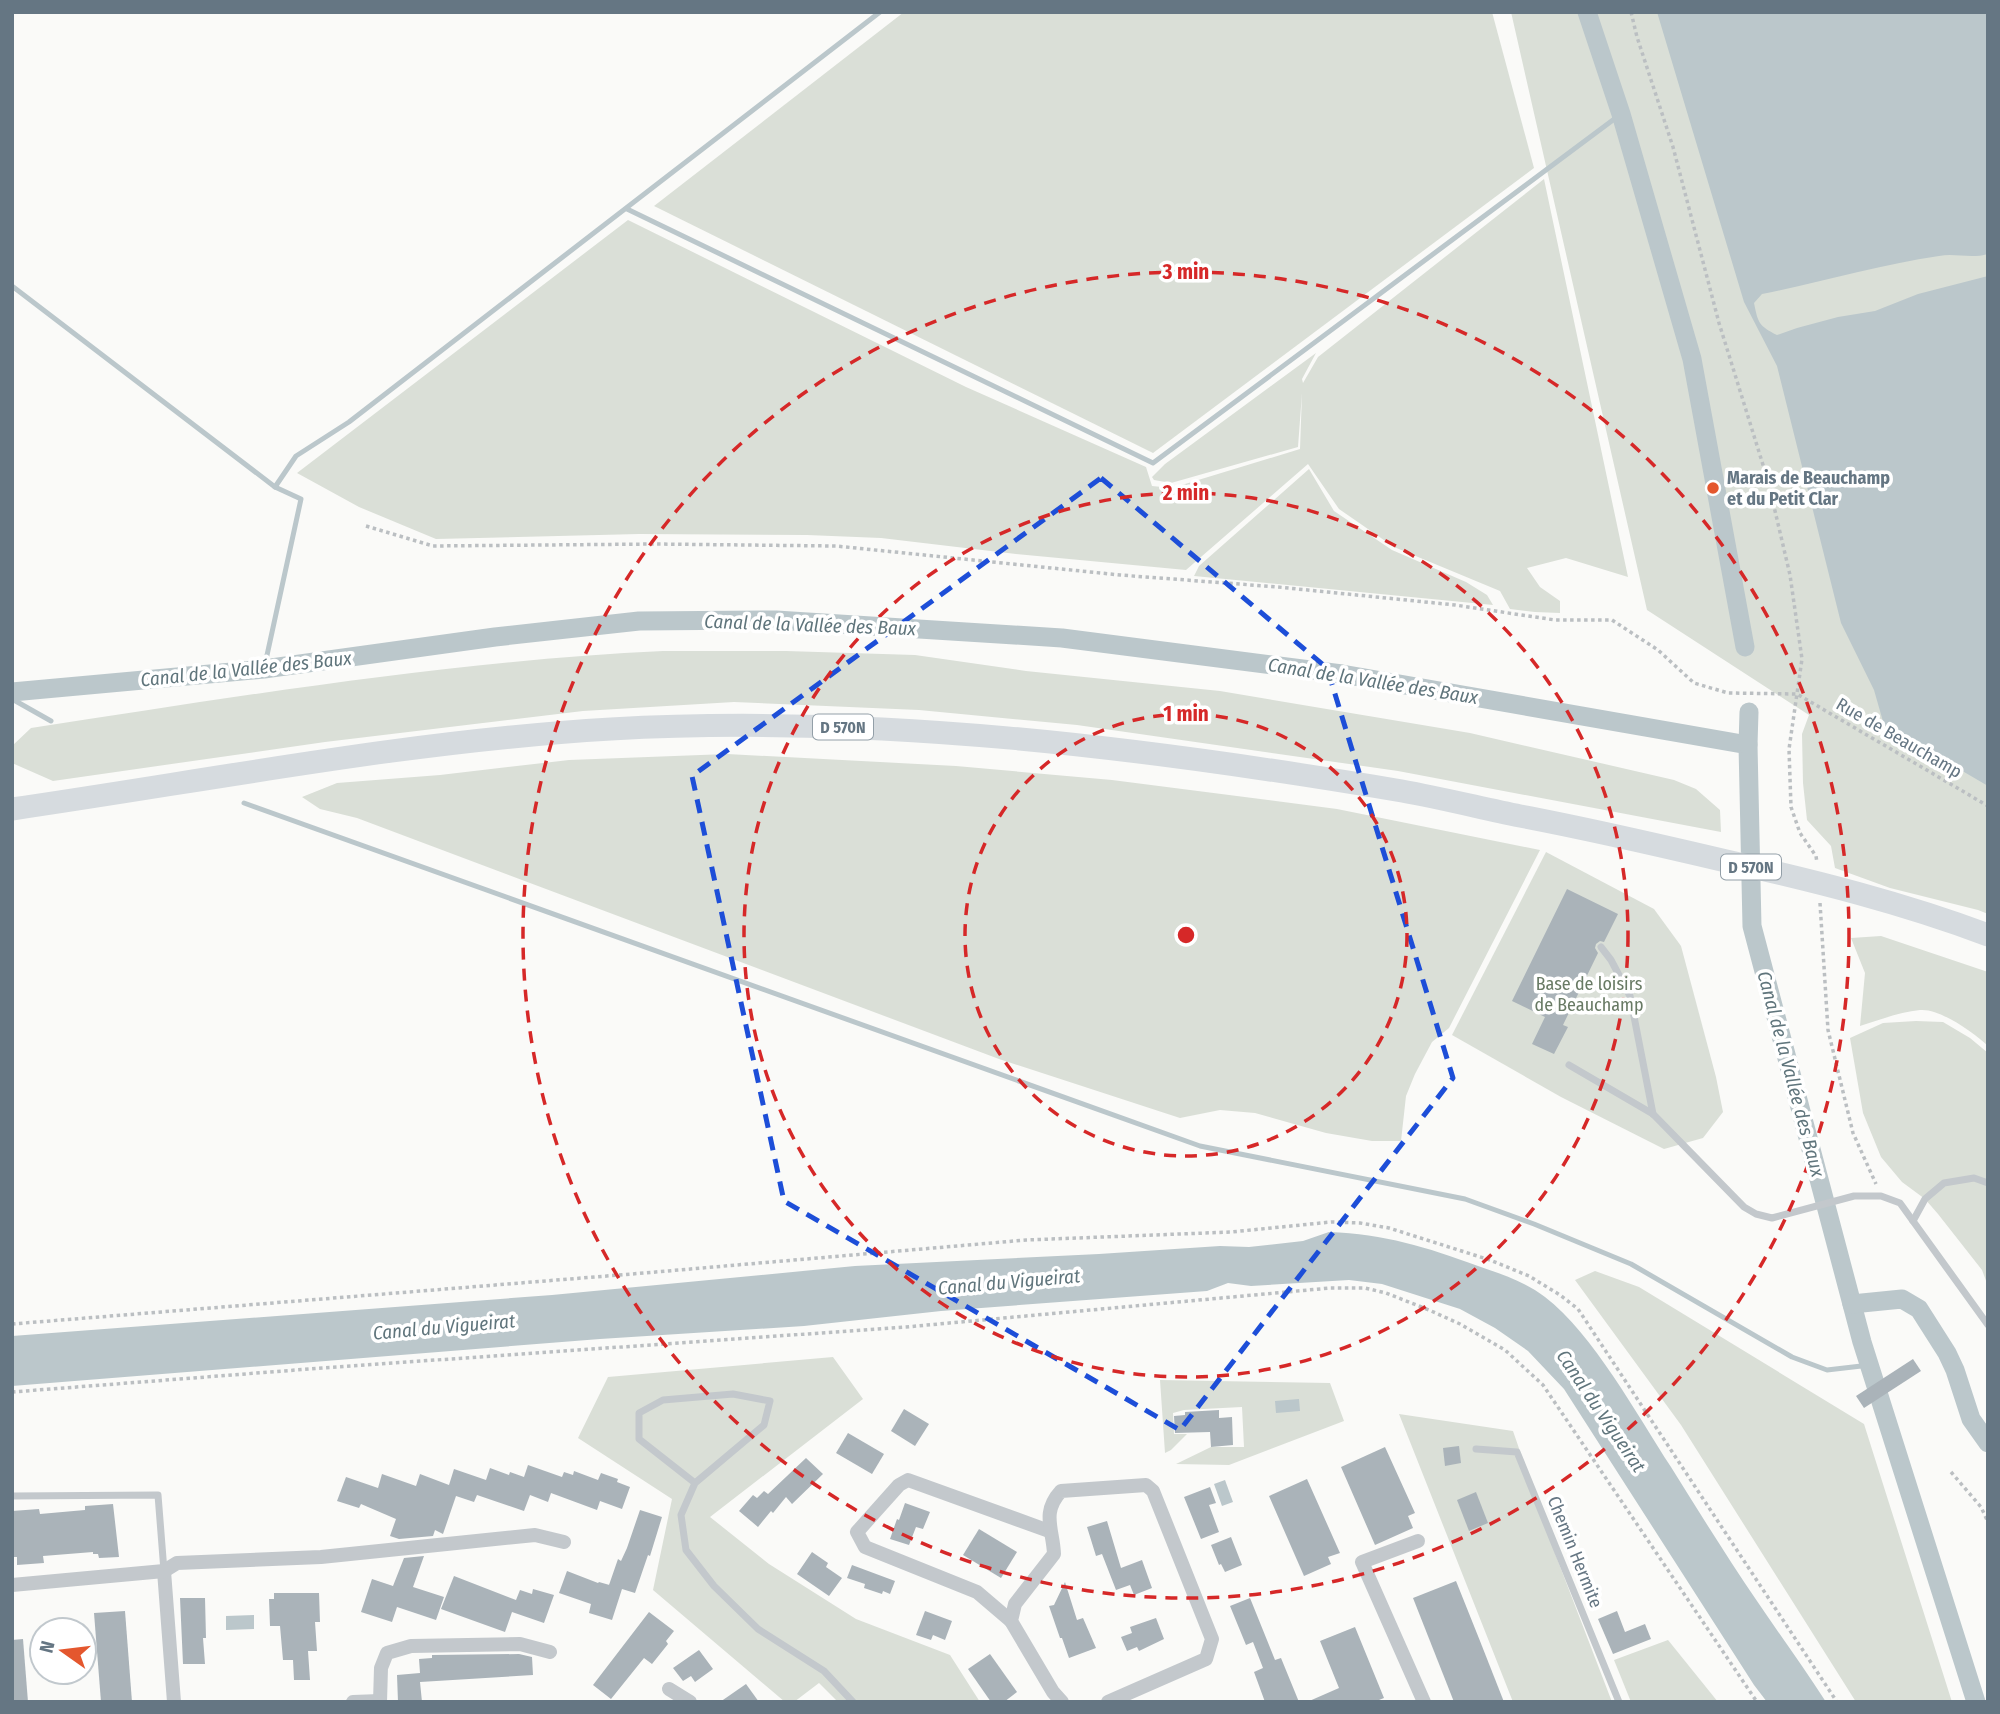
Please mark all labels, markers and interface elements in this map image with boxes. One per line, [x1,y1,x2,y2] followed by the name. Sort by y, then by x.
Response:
[1162,259,1209,285] text: 3 min
[1727,467,1890,510] place label: Marais de Beauchamp et du Petit Clar
[1162,480,1209,506] text: 2 min
[1705,480,1721,496] marker: Marais de Beauchamp et du Petit Clar
[704,610,917,640] water label: Canal de la Vallée des Baux
[139,646,353,692] water label: Canal de la Vallée des Baux
[1267,653,1480,709] water label: Canal de la Vallée des Baux
[1832,693,1966,783] street label: Rue de Beauchamp
[1163,701,1209,727] text: 1 min
[813,714,873,740] road number: D 570N
[1721,854,1781,880] road number: D 570N
[1174,923,1198,947] centre of rings
[1752,969,1830,1180] water label: Canal de la Vallée des Baux
[1534,973,1644,1016] park label: Base de loisirs de Beauchamp
[937,1264,1082,1300] water label: Canal du Vigueirat
[372,1309,517,1345] water label: Canal du Vigueirat
[1552,1345,1651,1477] water label: Canal du Vigueirat
[1543,1493,1607,1611] street label: Chemin Hermite
[28,1616,98,1686] north arrow
[34,1639,60,1655] text: N

